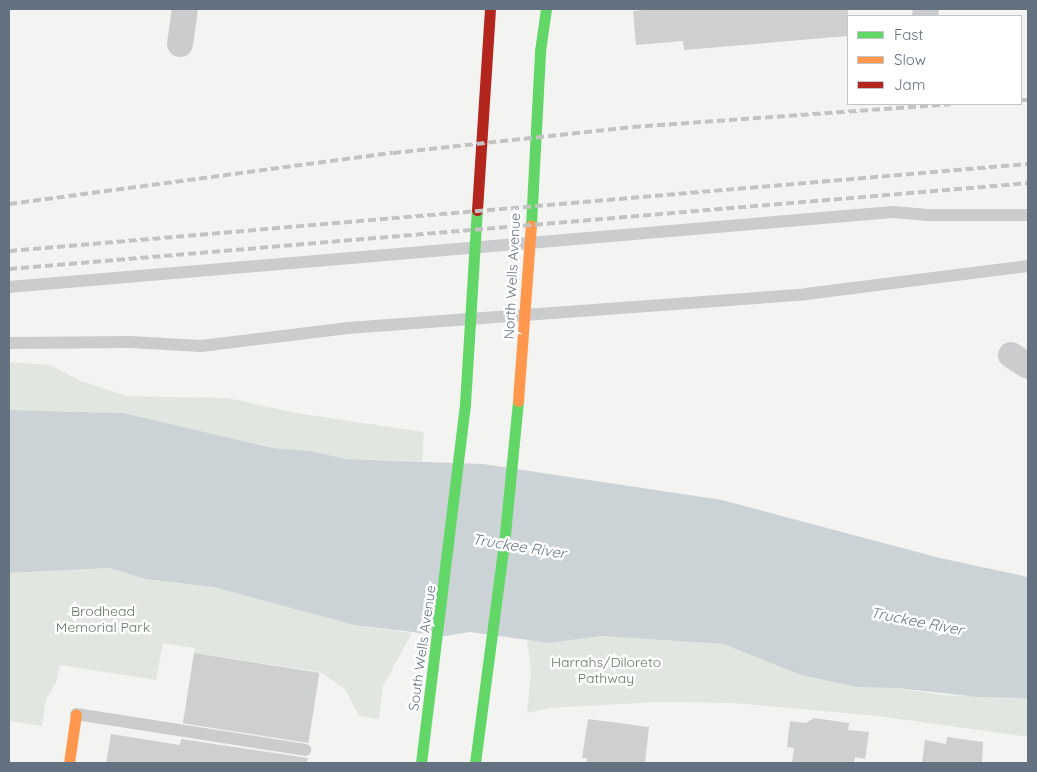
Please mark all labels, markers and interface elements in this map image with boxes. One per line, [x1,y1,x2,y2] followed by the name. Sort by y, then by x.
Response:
[847,15,1022,105] legend
[894,25,923,44] text: Fast
[894,50,926,69] text: Slow
[894,75,925,94] text: Jam
[500,212,524,340] street label: North Wells Avenue
[471,530,567,562] water label: Truckee River
[405,584,439,712] street label: South Wells Avenue
[56,603,150,636] park label: Brodhead Memorial Park
[869,603,965,639] water label: Truckee River
[551,654,661,686] park label: Harrahs/Diloreto Pathway

